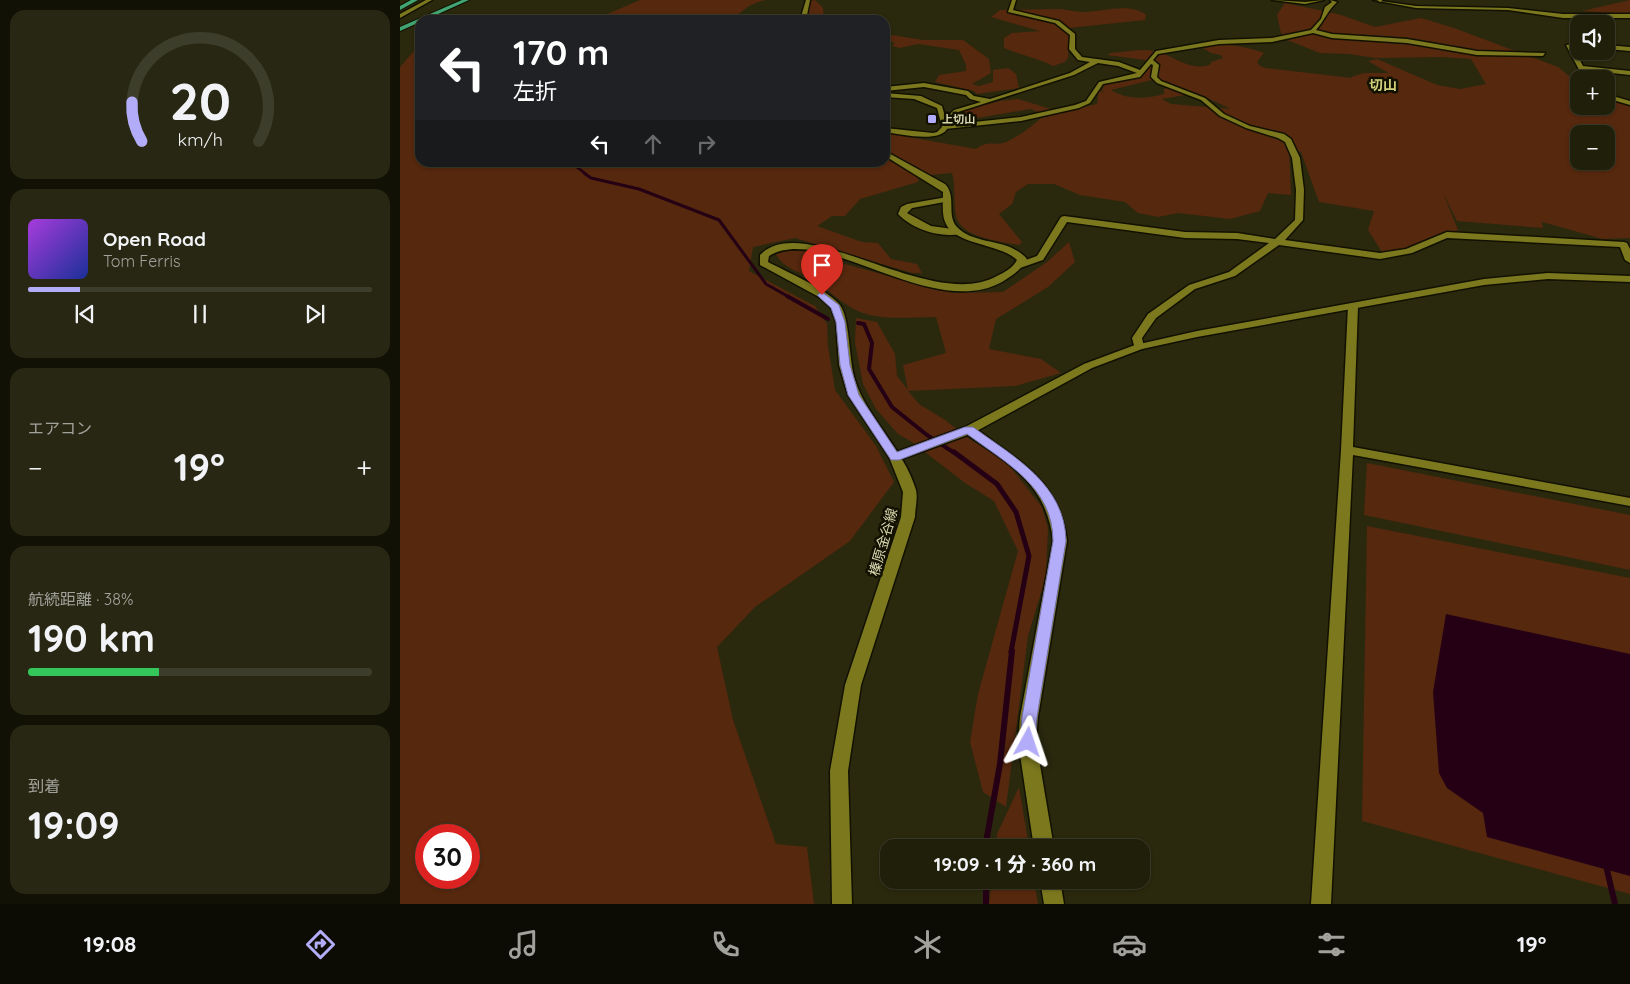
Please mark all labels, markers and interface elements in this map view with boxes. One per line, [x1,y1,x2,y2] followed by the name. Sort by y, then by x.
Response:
[1570,15,1615,170] map controls
[1570,15,1615,60] button: sound
[513,30,609,74] text: 170 m
[430,35,495,100] icon: left
[169,68,231,133] text: 20
[1570,70,1615,115] button: +
[1369,76,1397,94] district label: 切山
[513,77,557,105] text: 左折
[942,112,975,126] place label: 上切山
[926,113,938,125] marker: 上切山
[1570,125,1615,170] button: −
[177,128,223,150] text: km/h
[586,130,614,158] icon: left
[639,130,667,158] icon: ahead
[692,130,720,158] icon: right
[103,227,206,251] text: Open Road
[801,244,843,295] pin
[103,251,180,271] text: Tom Ferris
[808,251,836,279] icon: arrive
[71,300,99,328] icon: previous
[186,300,214,328] icon: pause
[301,300,329,328] icon: next
[28,418,92,438] text: エアコン
[174,443,225,491] text: 19°
[28,450,43,485] text: −
[356,450,372,485] text: +
[865,506,901,578] street label: 榛原金谷線
[28,589,133,609] text: 航続距離 · 38%
[28,614,155,662] text: 190 km
[1001,715,1053,767] position arrow
[28,776,60,796] text: 到着
[28,801,120,849] text: 19:09
[415,824,480,889] speed limit sign: 30
[934,852,1096,876] text: 19:09 · 1 分 · 360 m
[303,927,338,962] icon: directions
[506,927,541,962] icon: music
[708,927,743,962] icon: phone
[910,927,945,962] icon: climate
[1112,927,1147,962] icon: car
[1314,927,1349,962] icon: filters
[84,930,136,958] text: 19:08
[1517,930,1546,958] text: 19°

